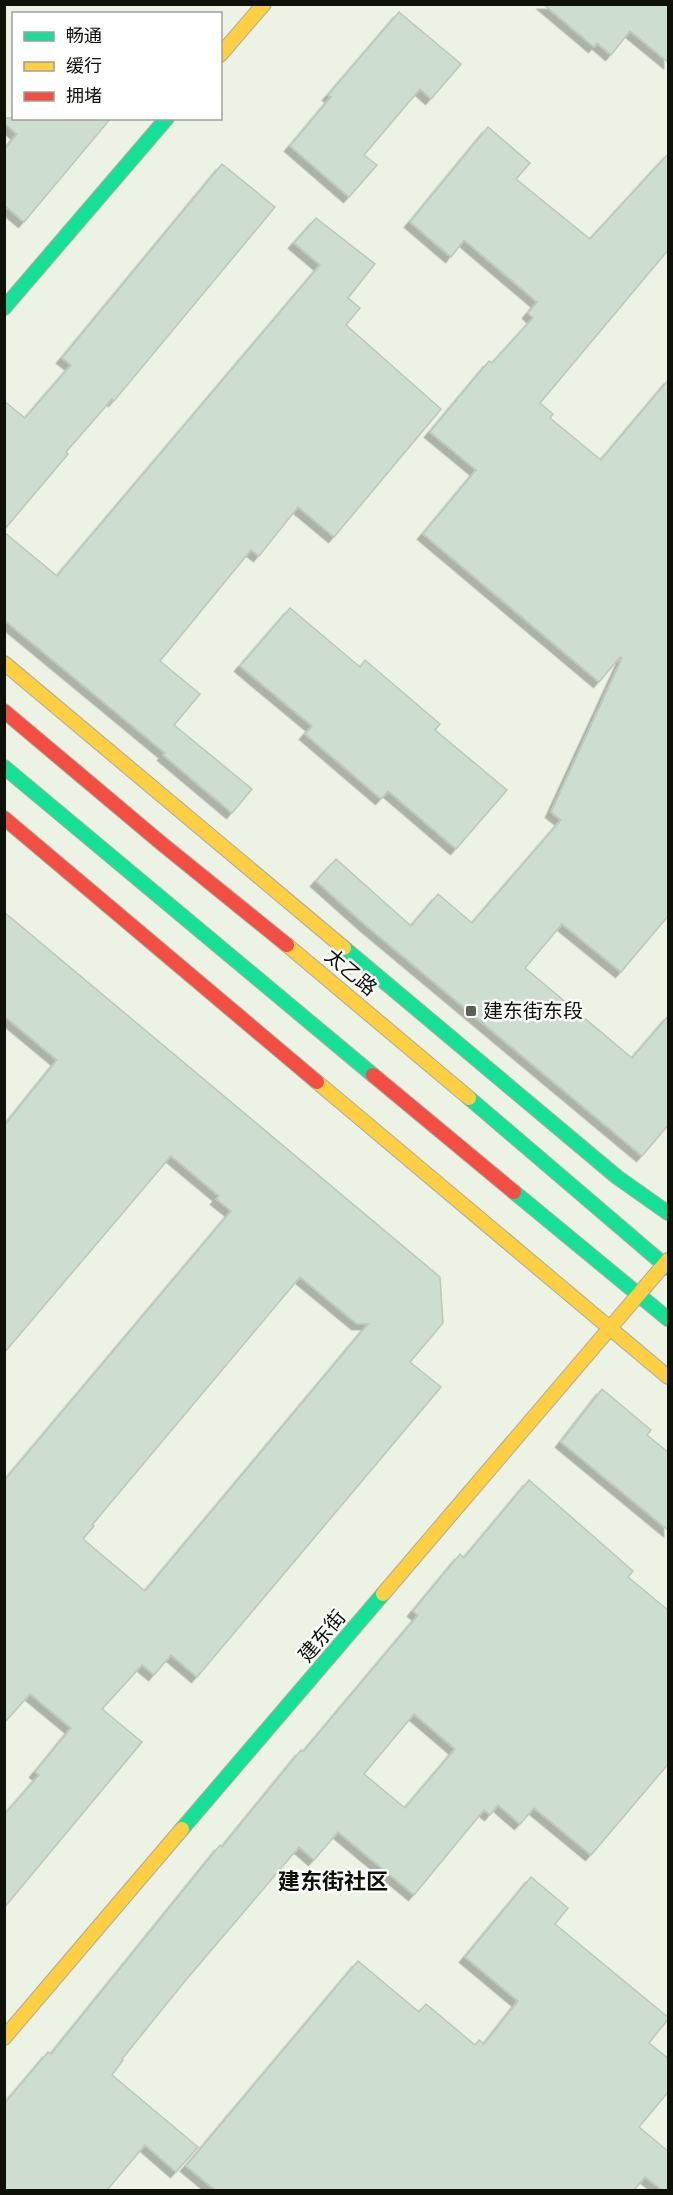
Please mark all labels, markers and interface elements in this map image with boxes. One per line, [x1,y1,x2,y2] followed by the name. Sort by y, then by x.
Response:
[12,12,222,120] legend
[66,26,102,47] text: 畅通
[66,56,102,77] text: 缓行
[66,86,102,107] text: 拥堵
[320,944,381,1001] street label: 太乙路
[483,1000,583,1024] place label: 建东街东段
[464,1004,478,1018] marker: 建东街东段
[294,1606,351,1667] street label: 建东街
[278,1869,388,1896] district label: 建东街社区

